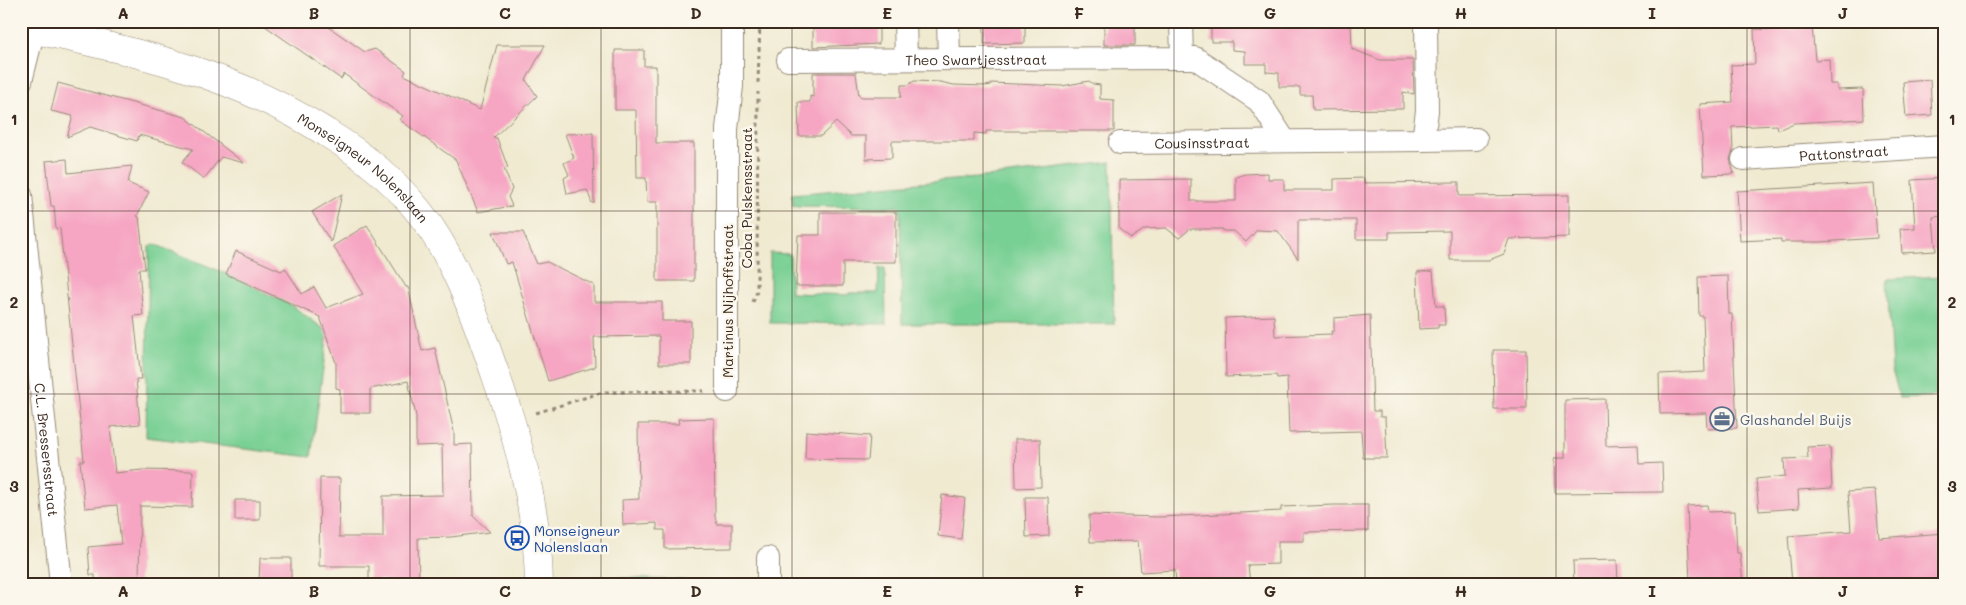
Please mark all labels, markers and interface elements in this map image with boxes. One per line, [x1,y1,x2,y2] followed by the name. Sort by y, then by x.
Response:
[117,2,129,23] text: A
[309,2,319,23] text: B
[499,2,511,23] text: C
[690,2,702,23] text: D
[882,2,892,23] text: E
[1074,2,1084,23] text: F
[1264,2,1276,23] text: G
[1455,2,1467,23] text: H
[1648,2,1656,23] text: I
[1838,2,1848,23] text: J
[905,49,1047,69] street label: Theo Swartjesstraat
[10,108,18,129] text: 1
[295,108,433,226] street label: Monseigneur Nolenslaan
[1948,108,1956,129] text: 1
[737,127,756,269] street label: Coba Pulskensstraat
[1154,132,1250,152] street label: Cousinsstraat
[1799,140,1889,165] street label: Pattonstraat
[718,224,737,378] street label: Martinus Nijhoffstraat
[10,291,19,312] text: 2
[1948,291,1957,312] text: 2
[31,382,64,517] street label: C.L. Bressersstraat
[1709,406,1735,432] office icon: Glashandel Buijs
[1740,410,1851,429] place label: Glashandel Buijs
[9,475,19,496] text: 3
[1947,475,1957,496] text: 3
[534,521,620,556] place label: Monseigneur Nolenslaan
[504,525,530,551] bus stop icon: Monseigneur Nolenslaan
[117,580,129,601] text: A
[309,580,319,601] text: B
[499,580,511,601] text: C
[690,580,702,601] text: D
[882,580,892,601] text: E
[1074,580,1084,601] text: F
[1264,580,1276,601] text: G
[1455,580,1467,601] text: H
[1648,580,1656,601] text: I
[1838,580,1848,601] text: J

